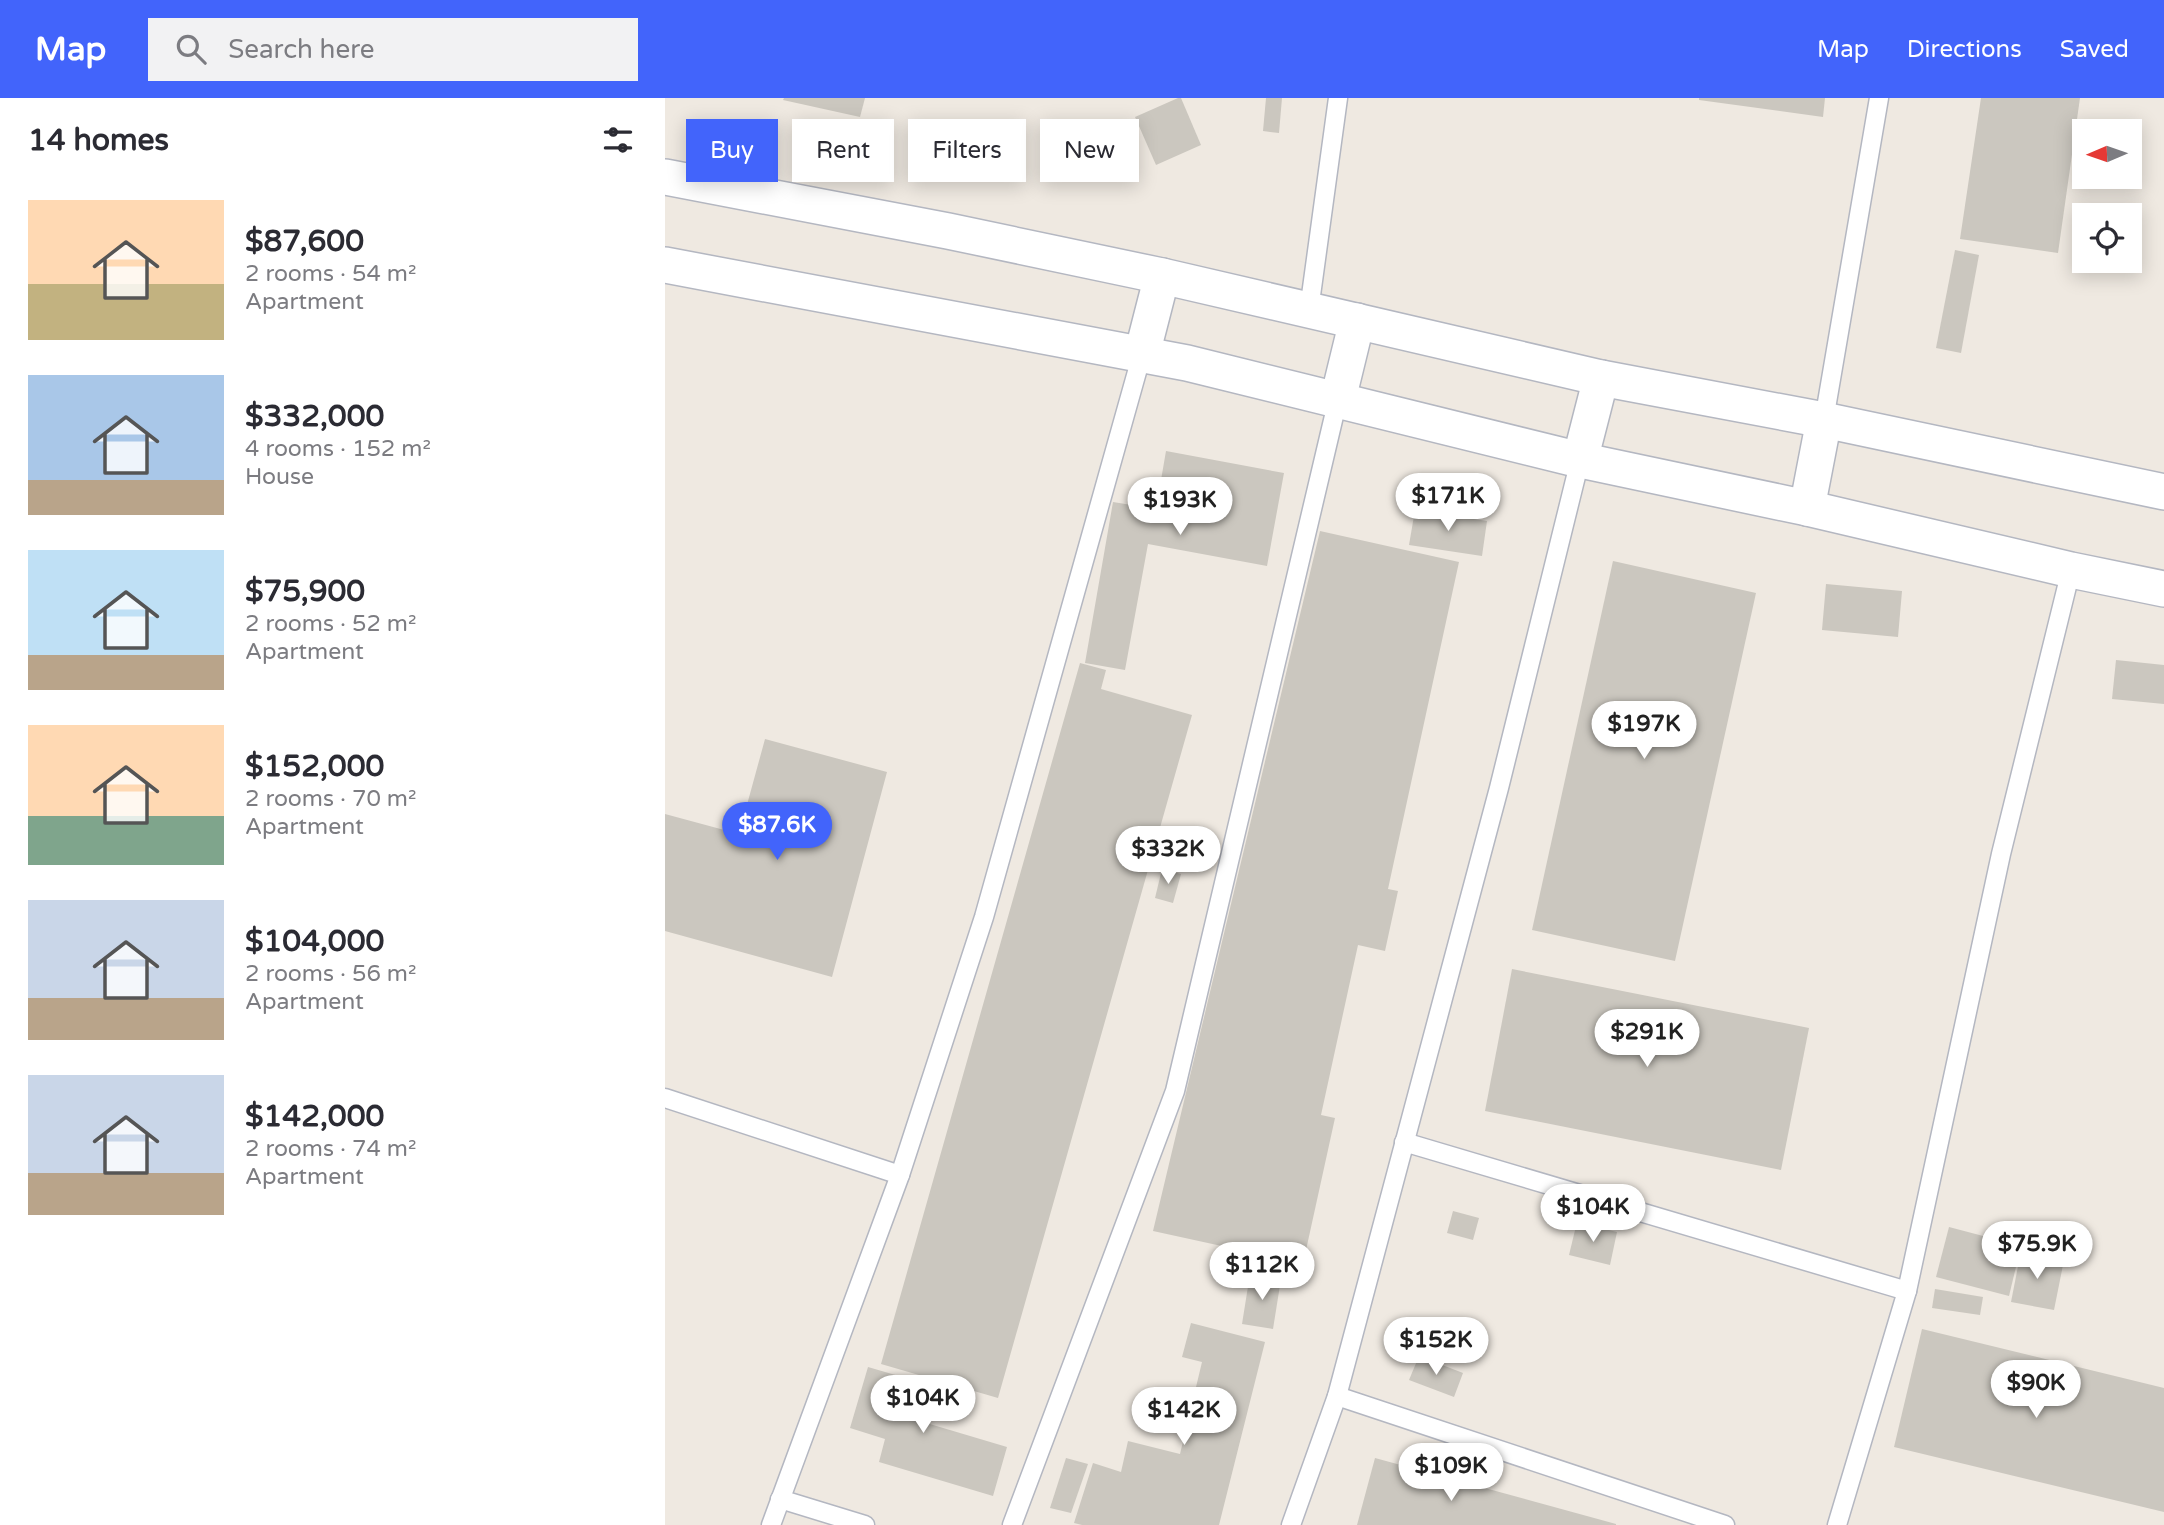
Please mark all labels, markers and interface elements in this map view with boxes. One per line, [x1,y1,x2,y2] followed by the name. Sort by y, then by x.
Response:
[148,18,638,81] search box
[35,30,106,69] text: Map
[172,30,210,68] icon: search
[228,34,374,65] text: Search here
[1817,35,1869,64] text: Map
[1907,35,2022,64] text: Directions
[2060,35,2129,64] text: Saved
[686,119,778,182] chip: Buy
[792,119,894,182] chip: Rent
[908,119,1026,182] chip: Filters
[1040,119,1139,182] chip: New
[2072,119,2142,189] north arrow
[2072,119,2142,273] map controls
[599,121,637,159] icon: filters
[28,122,169,159] text: 14 homes
[2072,203,2142,273] button: locate
[245,223,364,260] text: $87,600
[84,228,168,312] icon: home
[245,260,416,288] text: 2 rooms · 54 m²
[245,288,364,316] text: Apartment
[245,398,384,435] text: $332,000
[84,403,168,487] icon: home
[245,435,431,463] text: 4 rooms · 152 m²
[245,463,314,491] text: House
[1399,474,1497,533] pin: $171K
[1131,478,1229,537] pin: $193K
[1412,482,1484,510] text: $171K
[1144,486,1216,514] text: $193K
[245,573,365,610] text: $75,900
[84,578,168,662] icon: home
[245,610,416,638] text: 2 rooms · 52 m²
[245,638,364,666] text: Apartment
[1595,702,1693,761] pin: $197K
[1608,710,1680,738] text: $197K
[245,748,384,785] text: $152,000
[84,753,168,837] icon: home
[245,785,416,813] text: 2 rooms · 70 m²
[720,802,834,862] pin: $87.6K
[738,811,816,839] text: $87.6K
[245,813,364,841] text: Apartment
[1119,826,1217,886] pin: $332K
[1132,835,1204,863] text: $332K
[245,923,384,960] text: $104,000
[84,928,168,1012] icon: home
[245,960,416,988] text: 2 rooms · 56 m²
[245,988,364,1016] text: Apartment
[1598,1010,1696,1069] pin: $291K
[1611,1018,1683,1046] text: $291K
[245,1098,384,1135] text: $142,000
[84,1103,168,1187] icon: home
[245,1135,416,1163] text: 2 rooms · 74 m²
[245,1163,364,1191] text: Apartment
[1544,1184,1642,1244] pin: $104K
[1557,1193,1629,1221] text: $104K
[1980,1222,2094,1281] pin: $75.9K
[1998,1230,2076,1258] text: $75.9K
[1213,1242,1311,1302] pin: $112K
[1226,1251,1298,1279] text: $112K
[1387,1318,1485,1377] pin: $152K
[1400,1326,1472,1354] text: $152K
[1995,1360,2077,1420] pin: $90K
[2007,1369,2065,1397] text: $90K
[874,1376,972,1435] pin: $104K
[887,1384,959,1412] text: $104K
[1135,1388,1233,1447] pin: $142K
[1148,1396,1220,1424] text: $142K
[1402,1444,1500,1503] pin: $109K
[1415,1452,1487,1480] text: $109K

